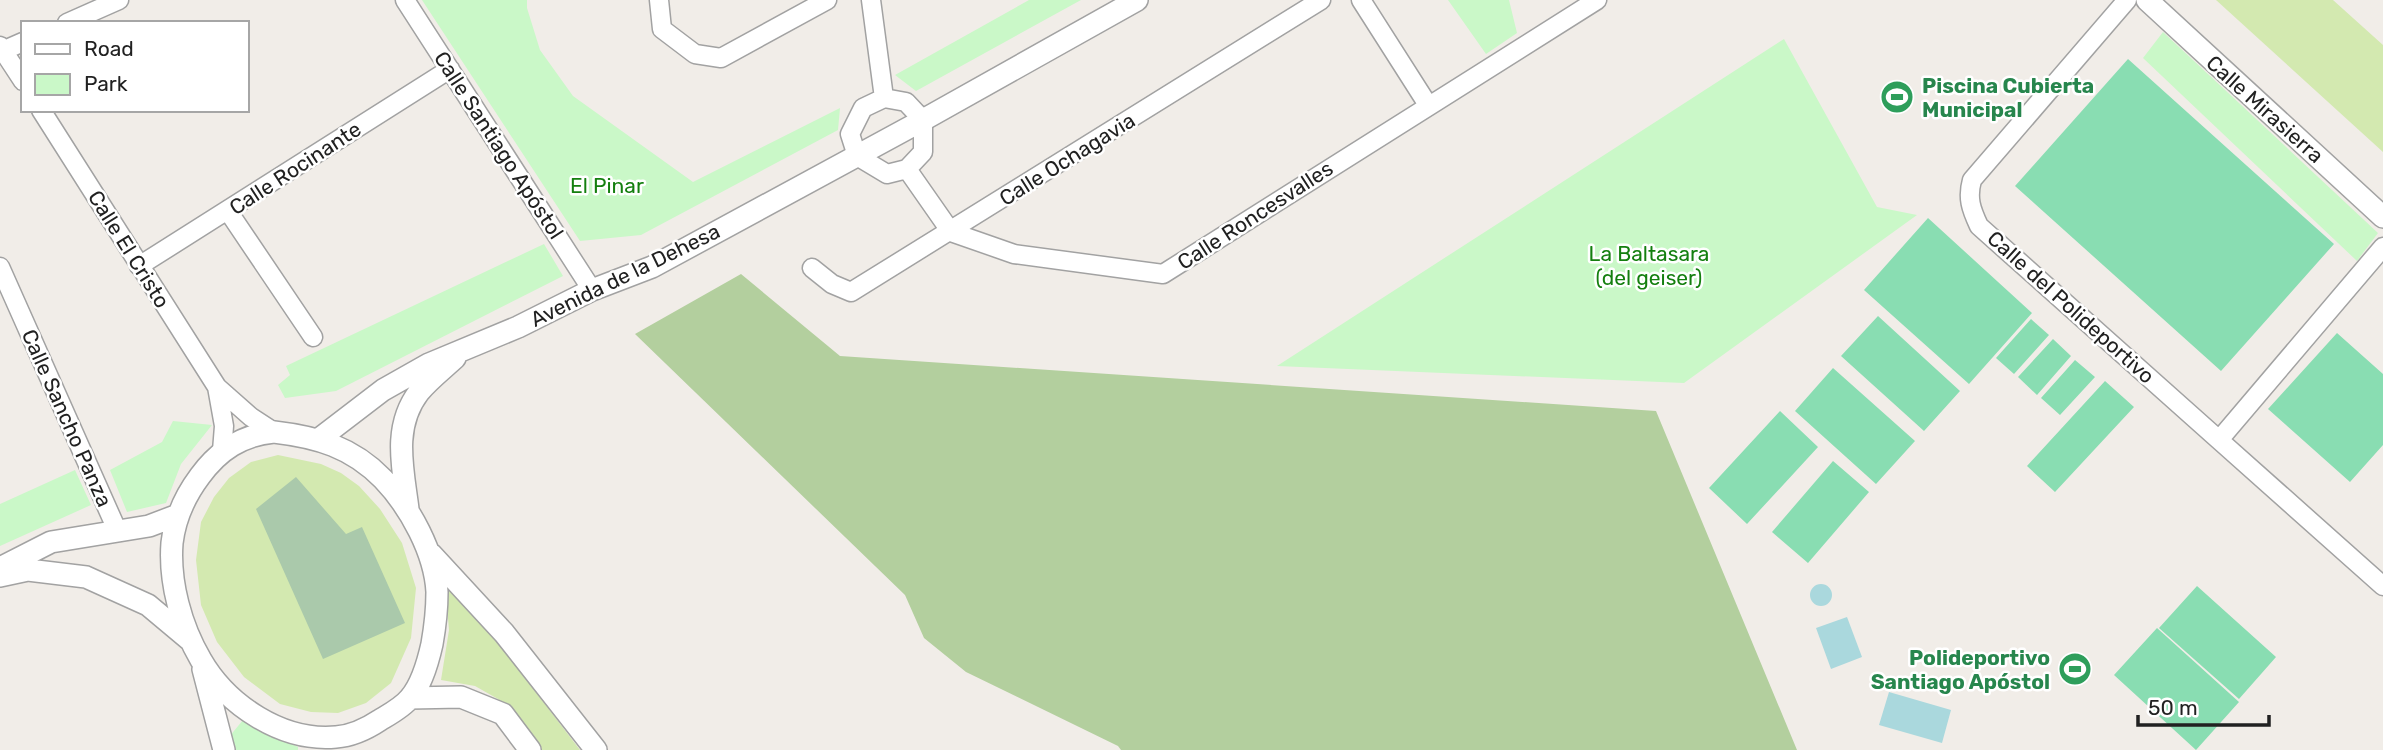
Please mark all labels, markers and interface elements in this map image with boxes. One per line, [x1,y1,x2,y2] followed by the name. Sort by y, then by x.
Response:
[21,21,248,112] legend
[84,36,134,61] text: Road
[429,46,569,244] street label: Calle Santiago Apóstol
[2201,50,2329,168] street label: Calle Mirasierra
[84,71,128,96] text: Park
[1922,73,2094,122] place label: Piscina Cubierta Municipal
[1878,78,1916,116] sports icon: Piscina Cubierta Municipal
[995,107,1139,211] street label: Calle Ochagavia
[224,116,366,220] street label: Calle Rocinante
[1173,155,1337,275] street label: Calle Roncesvalles
[570,173,644,198] park label: El Pinar
[83,186,175,312] street label: Calle El Cristo
[526,218,724,332] street label: Avenida de la Dehesa
[1982,225,2160,389] street label: Calle del Polideportivo
[1589,241,1709,290] park label: La Baltasara (del geiser)
[17,325,117,511] street label: Calle Sancho Panza
[1871,645,2050,694] place label: Polideportivo Santiago Apóstol
[2056,650,2094,688] sports icon: Polideportivo Santiago Apóstol
[2138,684,2269,728] scale bar
[2148,695,2198,720] text: 50 m

